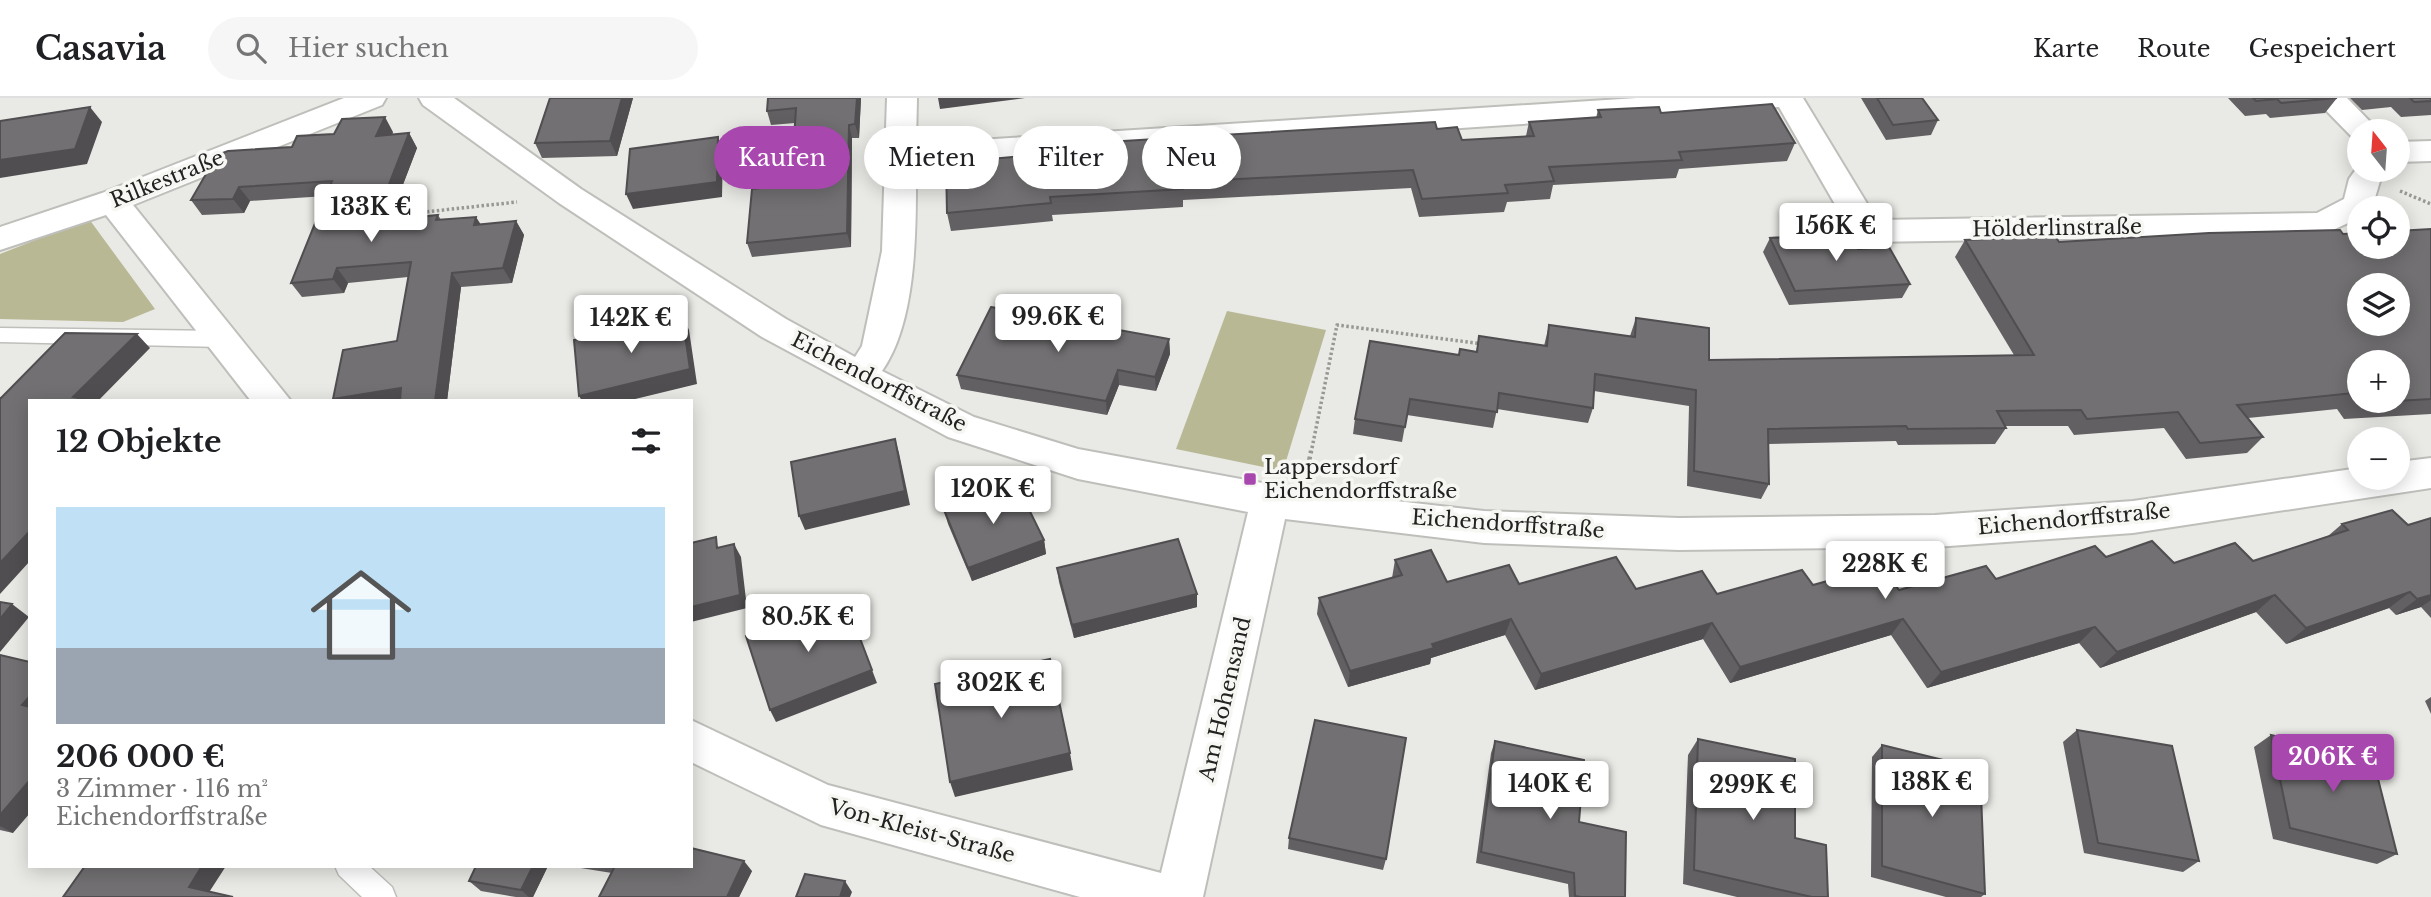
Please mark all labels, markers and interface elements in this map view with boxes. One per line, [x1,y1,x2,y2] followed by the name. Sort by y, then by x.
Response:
[208,17,698,80] search box
[35,28,166,69] text: Casavia
[232,29,270,67] icon: search
[288,32,449,64] text: Hier suchen
[2033,34,2099,63] text: Karte
[2137,34,2211,63] text: Route
[2249,34,2396,63] text: Gespeichert
[2347,119,2410,182] north arrow
[2347,119,2410,490] map controls
[714,126,850,189] chip: Kaufen
[864,126,999,189] chip: Mieten
[1013,126,1128,189] chip: Filter
[1142,126,1241,189] chip: Neu
[106,144,228,214] street label: Rilkestraße
[314,184,428,244] pin: 133K €
[330,193,412,221] text: 133K €
[2347,196,2410,259] button: locate
[1779,204,1893,263] pin: 156K €
[1795,212,1877,240] text: 156K €
[1972,214,2142,242] street label: Hölderlinstraße
[2347,273,2410,336] button: layers
[993,294,1123,354] pin: 99.6K €
[574,296,688,355] pin: 142K €
[1011,303,1105,331] text: 99.6K €
[590,304,672,332] text: 142K €
[787,327,971,437] street label: Eichendorffstraße
[2347,350,2410,413] button: +
[627,422,665,460] icon: filters
[56,423,222,460] text: 12 Objekte
[2347,427,2410,490] button: −
[1264,454,1457,504] place label: Lappersdorf Eichendorffstraße
[936,466,1050,526] pin: 120K €
[1242,471,1258,487] marker: Lappersdorf Eichendorffstraße
[951,475,1035,503] text: 120K €
[1977,498,2171,540] street label: Eichendorffstraße
[1411,504,1605,544] street label: Eichendorffstraße
[1828,542,1942,601] pin: 228K €
[1842,550,1928,578] text: 228K €
[298,552,424,678] icon: home
[743,594,873,654] pin: 80.5K €
[761,603,855,631] text: 80.5K €
[1193,614,1257,785] street label: Am Hohensand
[944,660,1058,720] pin: 302K €
[956,669,1046,697] text: 302K €
[2276,734,2390,794] pin: 206K €
[56,738,225,775] text: 206 000 €
[2288,743,2378,771] text: 206K €
[1875,760,1989,819] pin: 138K €
[1493,762,1607,821] pin: 140K €
[1696,762,1810,822] pin: 299K €
[1891,768,1973,796] text: 138K €
[1508,770,1592,798] text: 140K €
[1709,771,1797,799] text: 299K €
[56,775,268,803] text: 3 Zimmer · 116 m²
[825,793,1018,868] street label: Von-Kleist-Straße
[56,803,268,831] text: Eichendorffstraße

